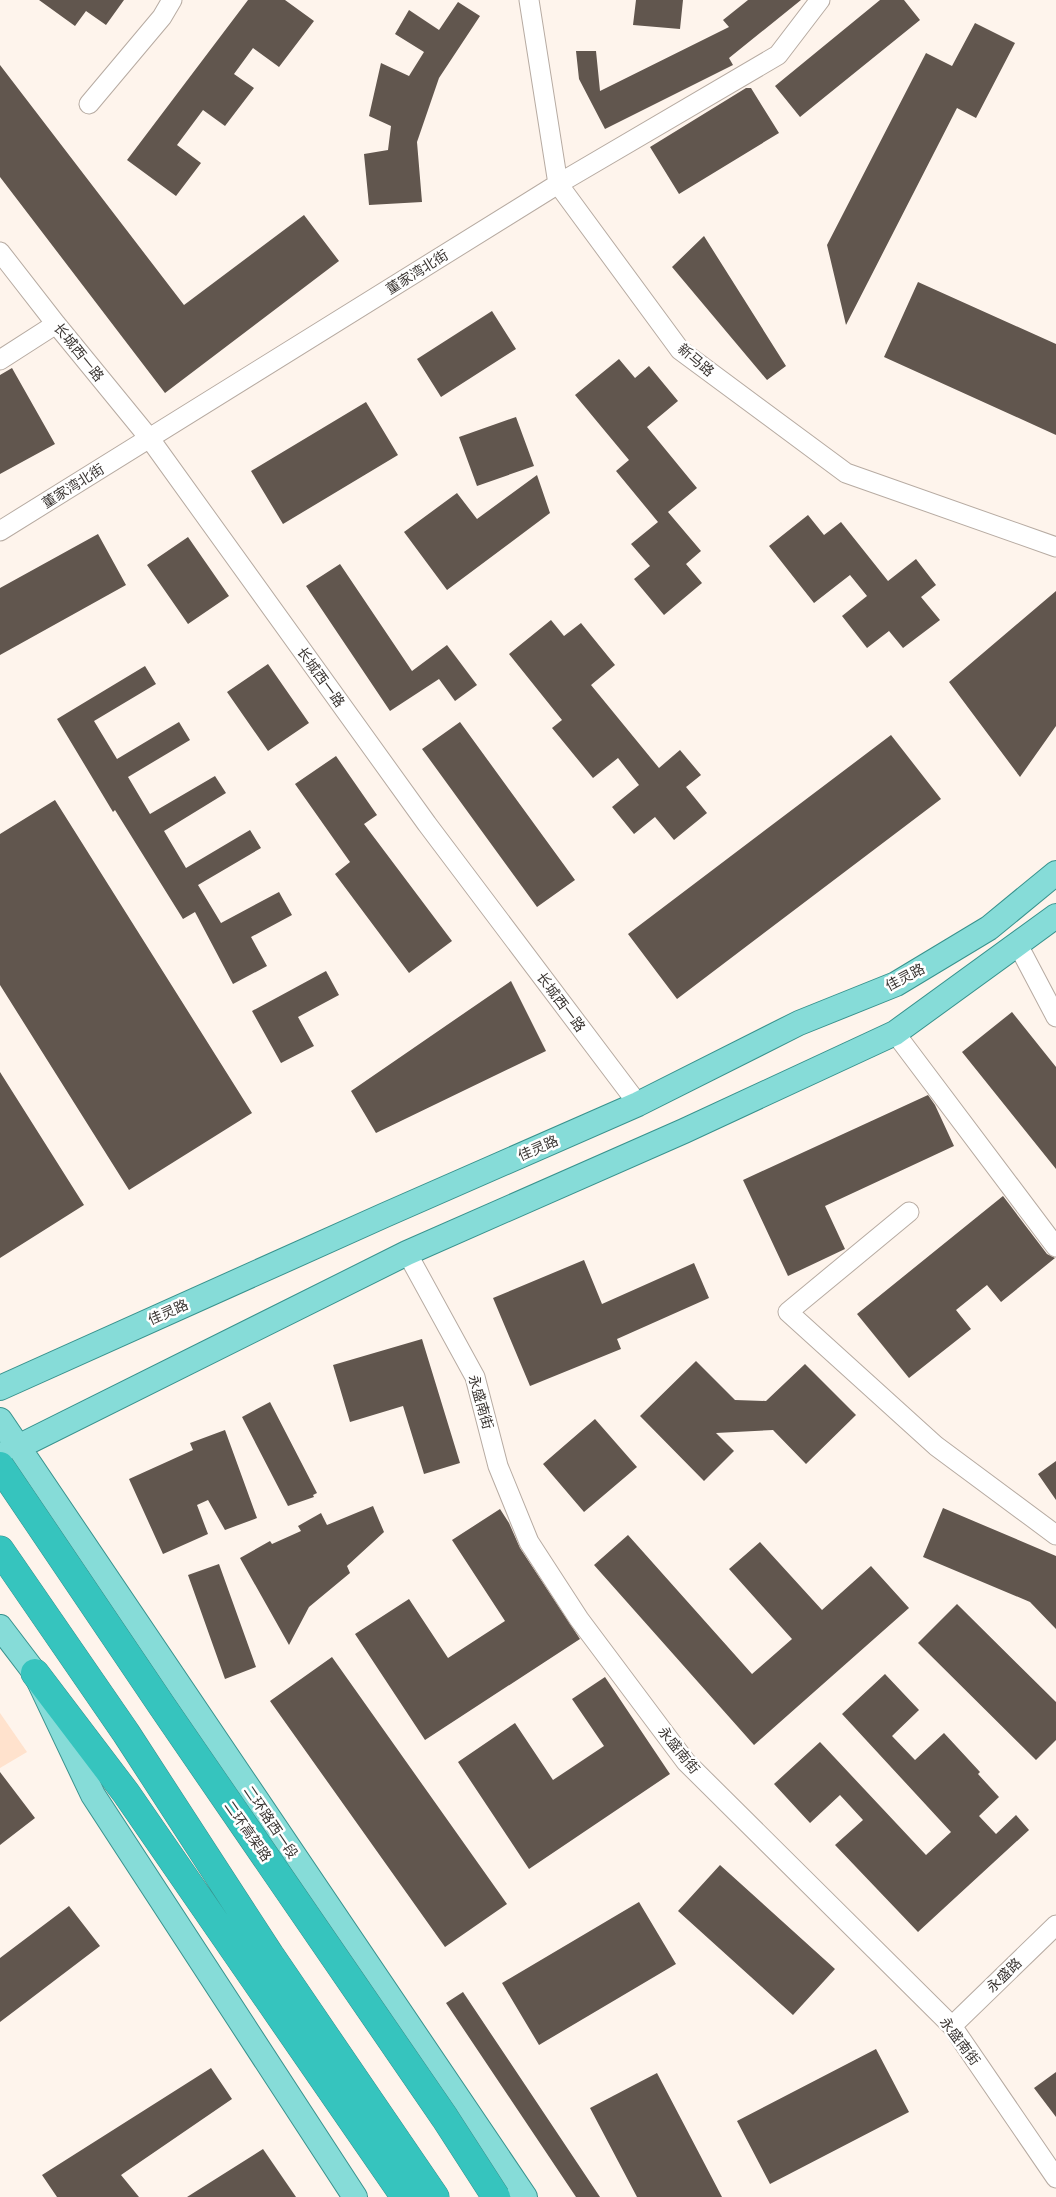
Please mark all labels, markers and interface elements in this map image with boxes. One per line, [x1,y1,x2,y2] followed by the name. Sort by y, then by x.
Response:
[383,247,451,297] street label: 董家湾北街
[51,320,107,384] street label: 长城西一路
[675,340,717,380] street label: 新马路
[39,461,107,511] street label: 董家湾北街
[294,644,348,710] street label: 长城西一路
[883,960,927,994] street label: 佳灵路
[534,969,588,1035] street label: 长城西一路
[516,1132,560,1164] street label: 佳灵路
[146,1296,190,1328] street label: 佳灵路
[466,1373,496,1431] street label: 永盛南街
[655,1723,703,1777] street label: 永盛南街
[241,1783,301,1861] street label: 二环路西一段
[221,1798,275,1864] street label: 二环高架路
[983,1955,1025,1995] street label: 永盛路
[937,2014,983,2068] street label: 永盛南街

